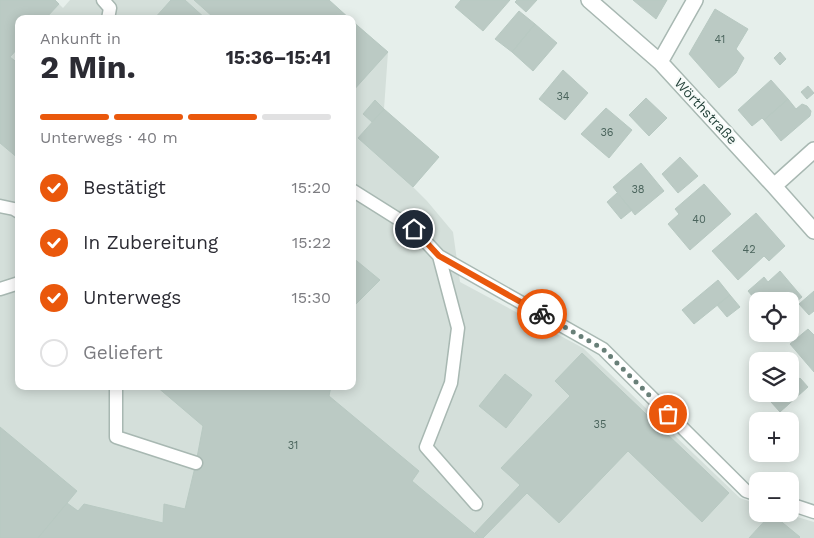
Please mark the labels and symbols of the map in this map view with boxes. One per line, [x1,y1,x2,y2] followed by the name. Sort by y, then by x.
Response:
[715,33,725,46] house number: 41
[671,75,741,147] street label: Wörthstraße
[556,90,570,103] house number: 34
[600,126,614,139] house number: 36
[631,183,645,196] house number: 38
[393,208,435,250] pin
[692,213,706,226] house number: 40
[742,243,756,256] house number: 42
[517,289,567,339] courier
[647,393,689,435] pin
[594,418,606,431] house number: 35
[288,439,298,452] house number: 31

